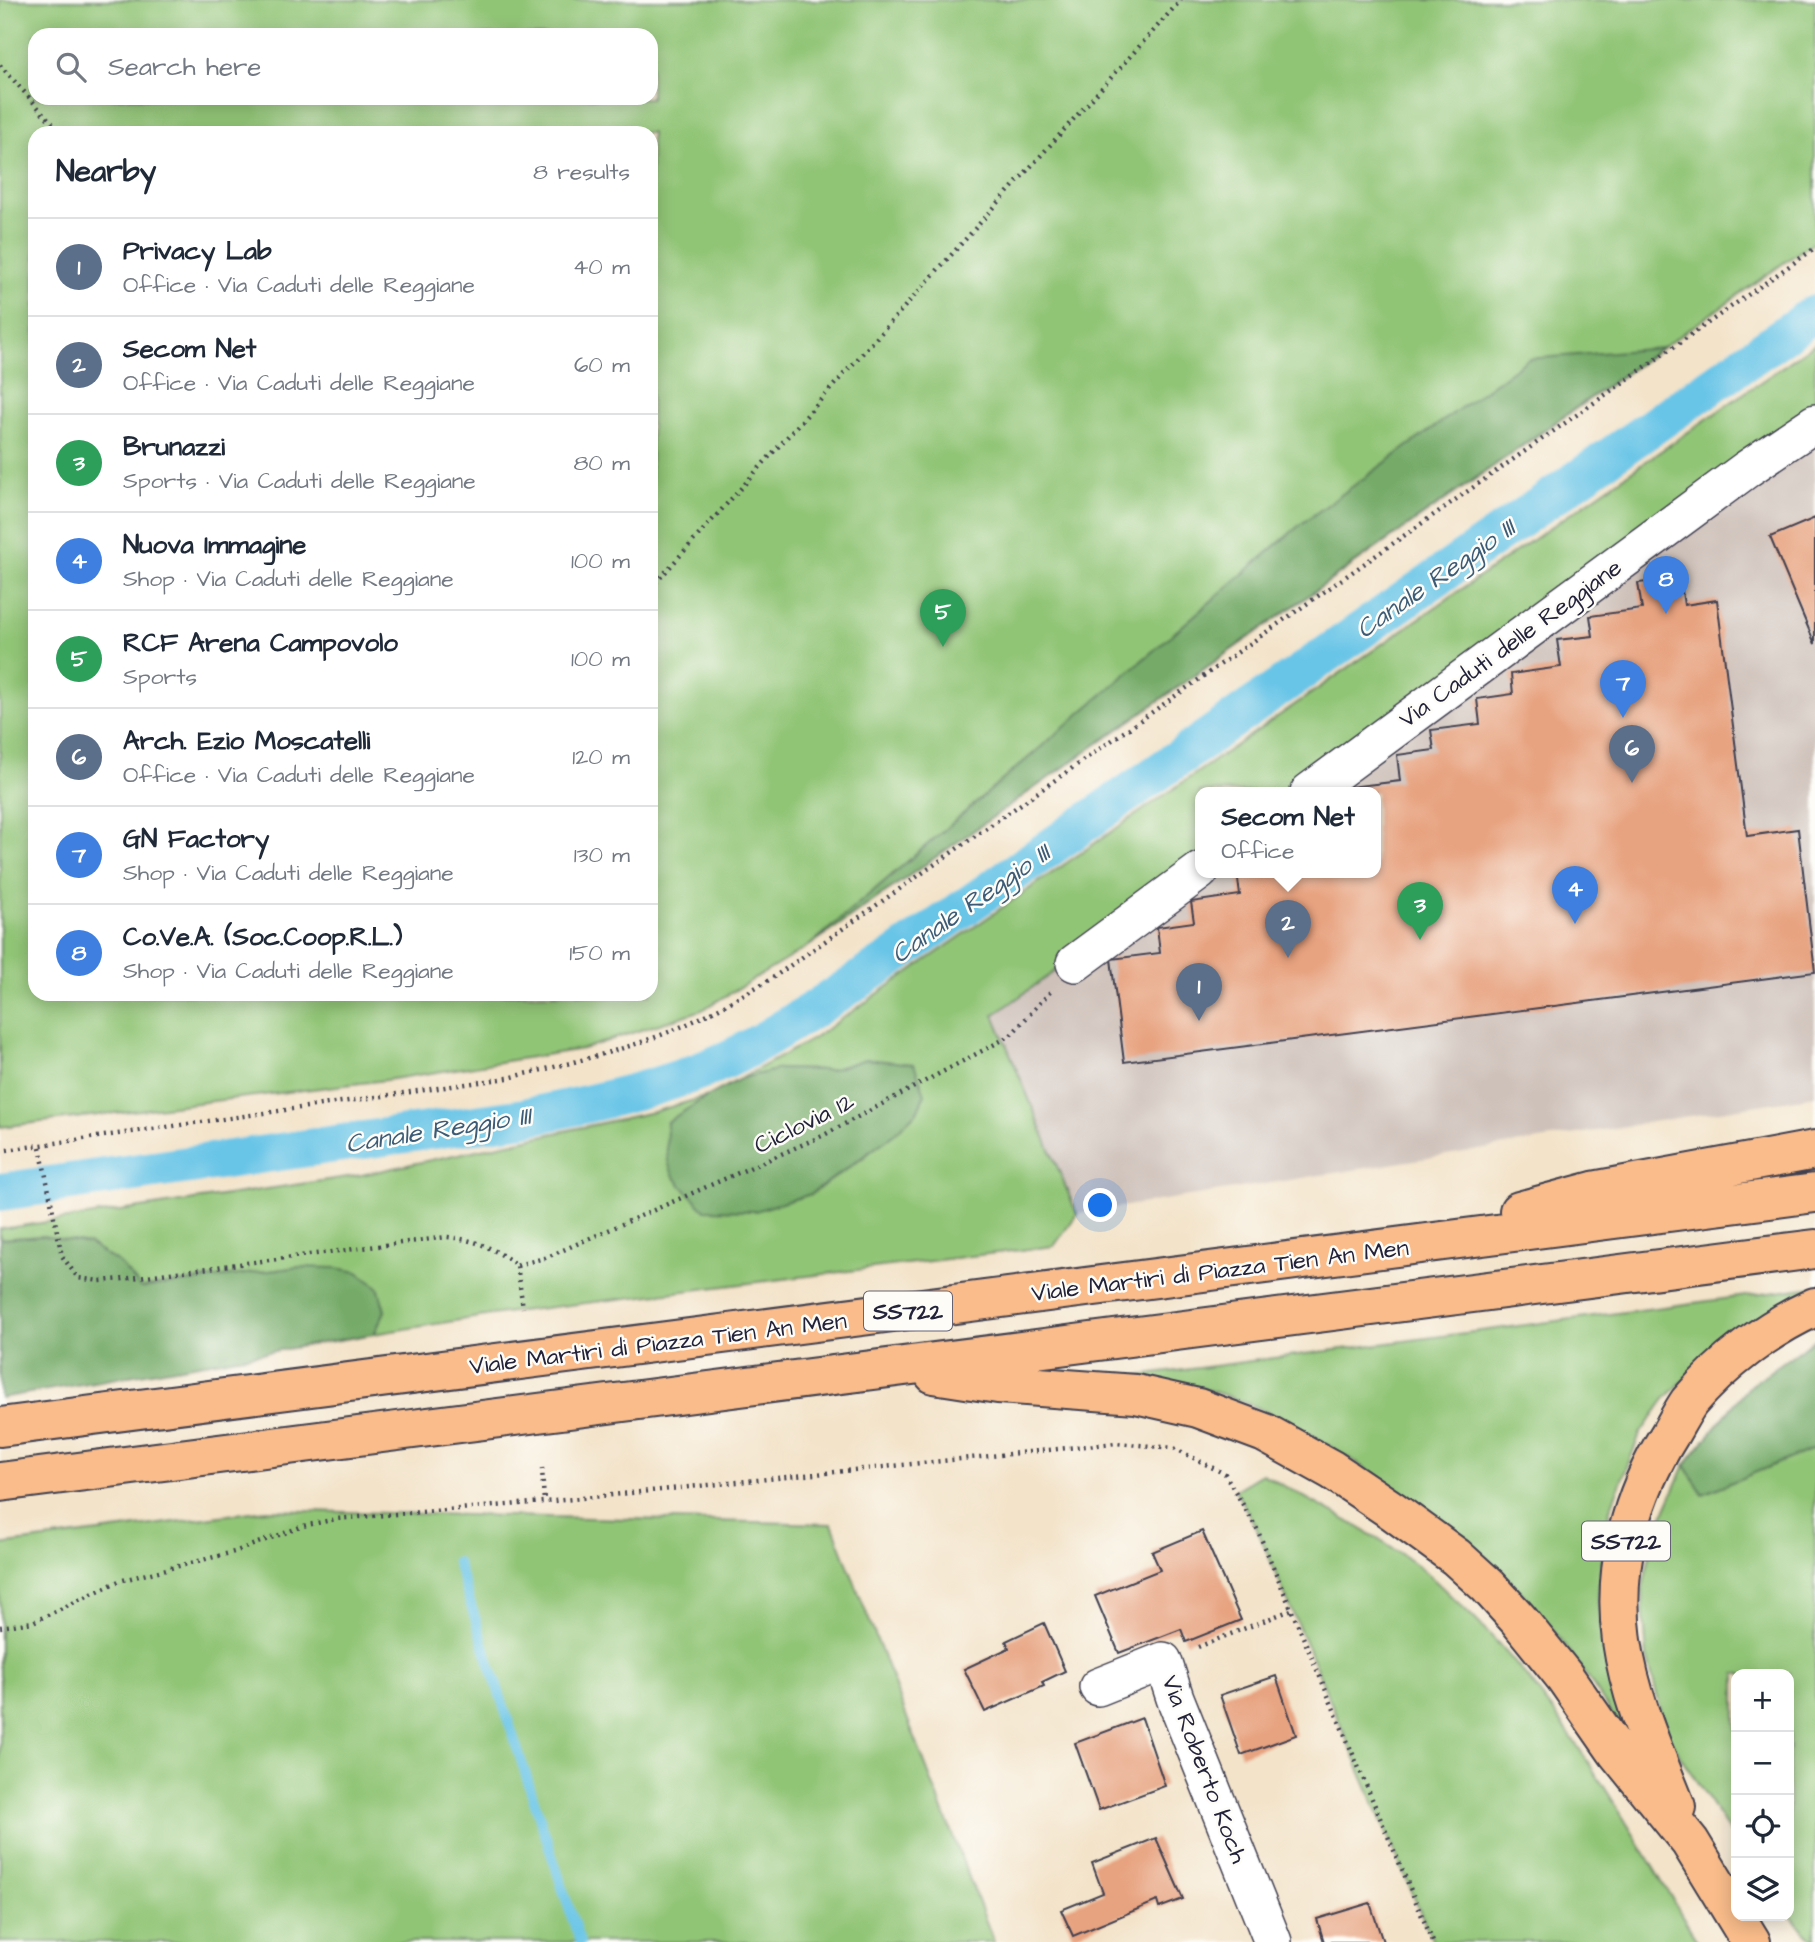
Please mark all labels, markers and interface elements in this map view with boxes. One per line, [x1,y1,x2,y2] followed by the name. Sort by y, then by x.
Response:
[28,28,658,105] search box
[52,48,90,86] icon: search
[108,49,261,85] text: Search here
[56,151,156,193] text: Nearby
[533,156,630,188] text: 8 results
[123,233,272,269] text: Privacy Lab
[78,251,80,283] text: 1
[573,251,630,283] text: 40 m
[123,269,475,301] text: Office · Via Caduti delle Reggiane
[123,331,256,367] text: Secom Net
[72,349,86,381] text: 2
[574,349,630,381] text: 60 m
[123,367,475,399] text: Office · Via Caduti delle Reggiane
[123,429,225,465] text: Brunazzi
[73,447,85,479] text: 3
[573,447,630,479] text: 80 m
[123,465,476,497] text: Sports · Via Caduti delle Reggiane
[1349,509,1525,648] water label: Canale Reggio III
[123,527,306,563] text: Nuova Immagine
[71,545,87,577] text: 4
[571,545,630,577] text: 100 m
[1392,551,1630,737] street label: Via Caduti delle Reggiane
[1643,556,1689,614] pin: 8
[123,563,454,595] text: Shop · Via Caduti delle Reggiane
[920,589,966,647] pin: 5
[123,625,398,661] text: RCF Arena Campovolo
[71,643,87,675] text: 5
[571,643,630,675] text: 100 m
[1600,660,1646,718] pin: 7
[123,661,197,693] text: Sports
[123,723,370,759] text: Arch. Ezio Moscatelli
[1609,725,1655,783] pin: 6
[72,741,86,773] text: 6
[572,741,630,773] text: 120 m
[123,759,475,791] text: Office · Via Caduti delle Reggiane
[1195,787,1381,878] popup
[1221,799,1355,835] text: Secom Net
[123,821,269,857] text: GN Factory
[884,834,1060,973] water label: Canale Reggio III
[1221,835,1295,867] text: Office
[72,839,86,871] text: 7
[574,839,630,871] text: 130 m
[123,857,454,889] text: Shop · Via Caduti delle Reggiane
[1552,866,1598,924] pin: 4
[1397,882,1443,940] pin: 3
[1265,900,1311,958] pin: 2
[123,919,402,955] text: Co.Ve.A. (Soc.Coop.R.L.)
[72,937,86,969] text: 8
[569,937,630,969] text: 150 m
[123,955,454,987] text: Shop · Via Caduti delle Reggiane
[1176,963,1222,1021] pin: 1
[749,1085,861,1163] street label: Ciclovia 12
[343,1097,536,1163] water label: Canale Reggio III
[1083,1188,1117,1222] your location
[1030,1231,1411,1311] street label: Viale Martiri di Piazza Tien An Men
[864,1292,952,1330] road number: SS722
[468,1304,849,1384] street label: Viale Martiri di Piazza Tien An Men
[1582,1522,1670,1560] road number: SS722
[1731,1669,1794,1921] map controls
[1731,1669,1794,1732] button: +
[1153,1670,1256,1868] street label: Via Roberto Koch
[1731,1732,1794,1795] button: −
[1731,1795,1794,1858] button: locate
[1731,1858,1794,1921] button: layers

